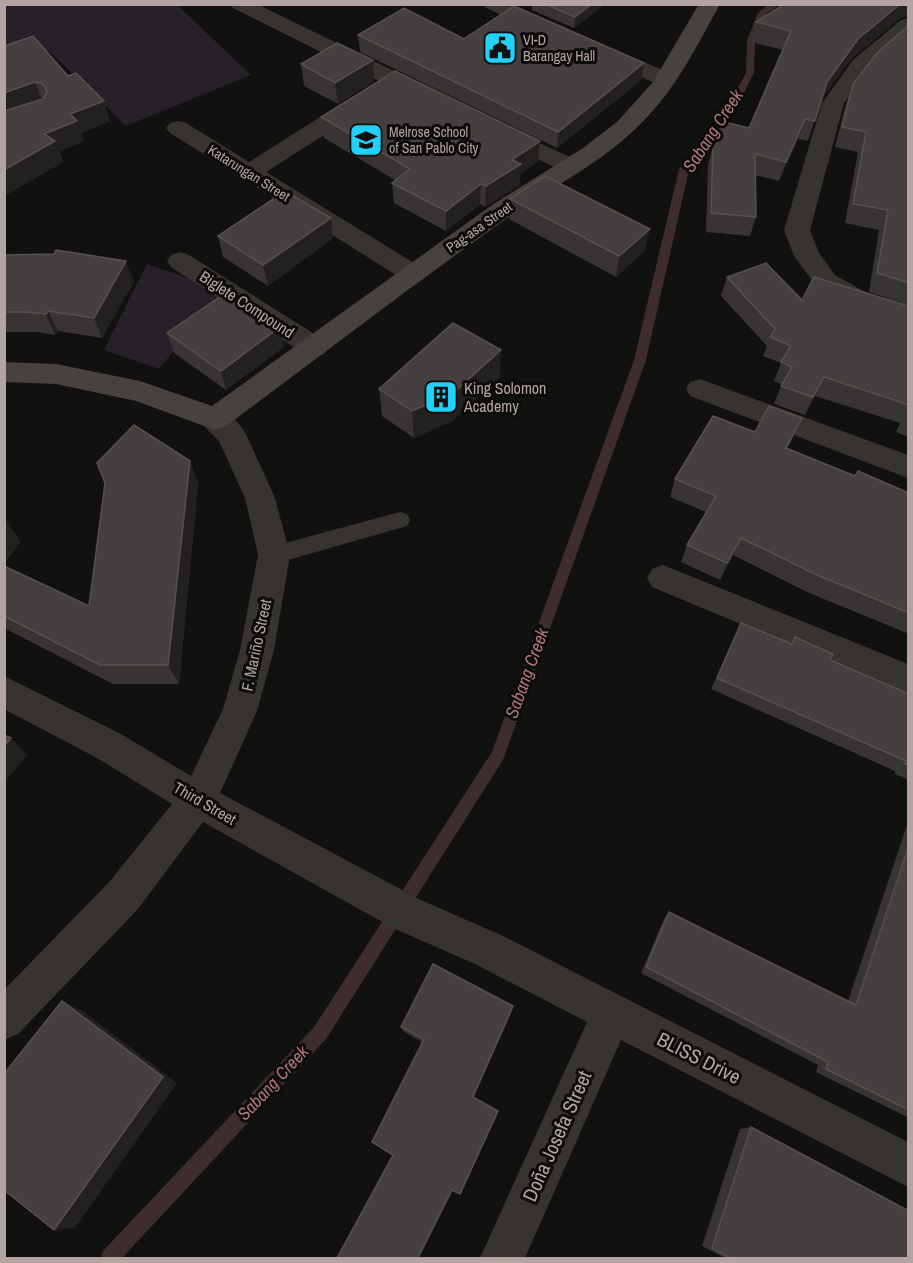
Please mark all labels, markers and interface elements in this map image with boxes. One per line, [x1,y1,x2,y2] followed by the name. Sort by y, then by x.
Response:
[482,30,518,66] public building icon: VI-D Barangay Hall
[523,31,595,65] place label: VI-D Barangay Hall
[676,84,749,177] water label: Sabang Creek
[348,122,384,158] school or university icon: Melrose School of San Pablo City
[389,123,479,157] place label: Melrose School of San Pablo City
[205,141,293,205] street label: Katarungan Street
[442,198,516,256] street label: Pag-asa Street
[195,265,299,343] street label: Biglete Compound
[463,377,546,417] place label: King Solomon Academy
[423,379,459,415] building icon: King Solomon Academy
[236,597,277,693] street label: F. Mariño Street
[499,624,555,721] water label: Sabang Creek
[170,776,241,830] street label: Third Street
[653,1025,746,1090] street label: BLISS Drive
[231,1039,314,1126] water label: Sabang Creek
[516,1066,598,1205] street label: Doña Josefa Street

